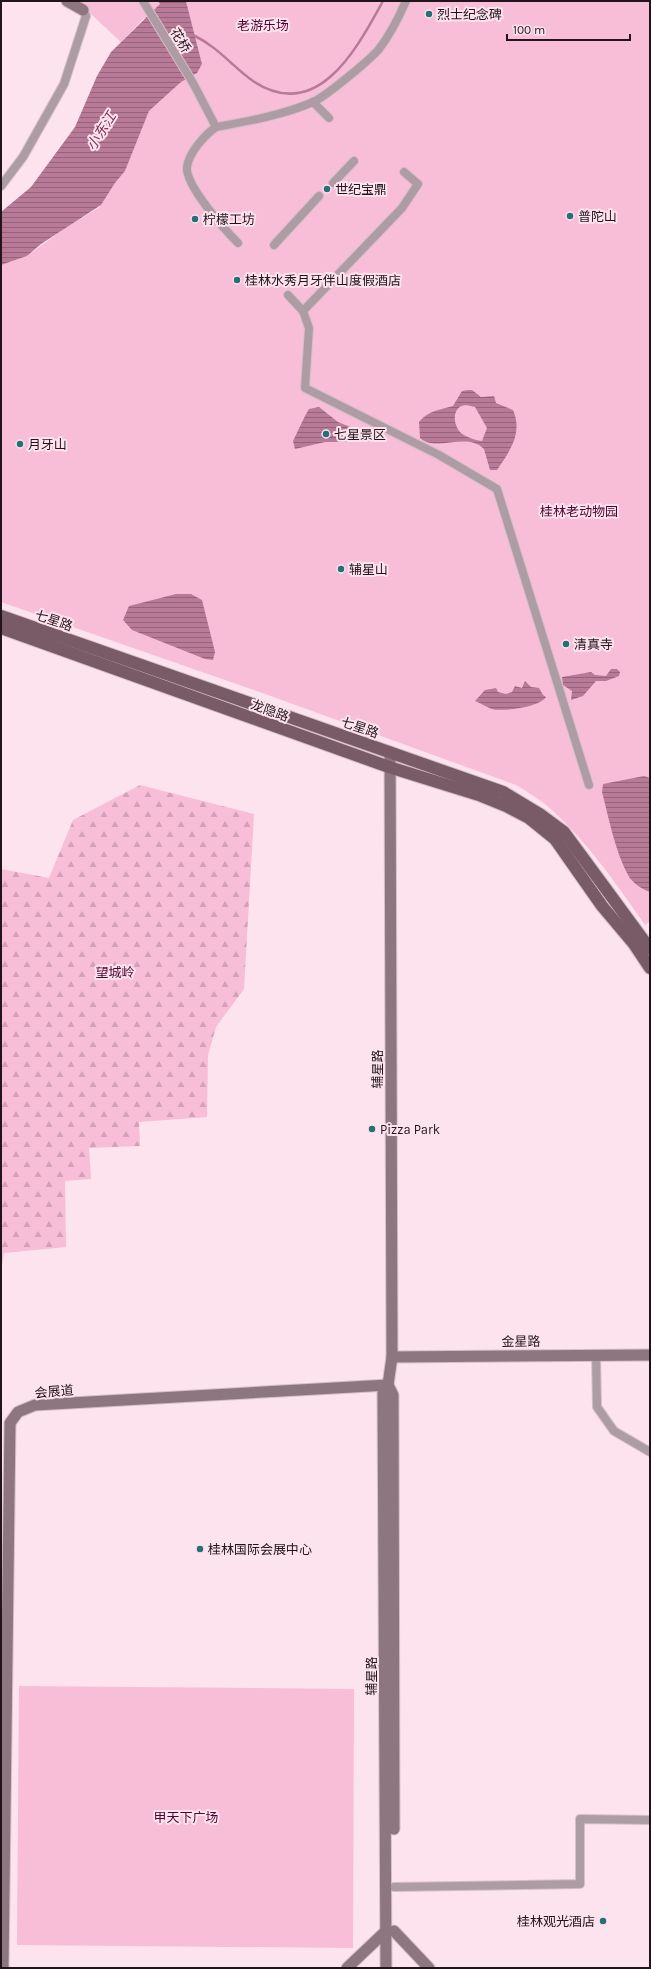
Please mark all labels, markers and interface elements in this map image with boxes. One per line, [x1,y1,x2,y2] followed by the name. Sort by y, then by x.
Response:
[437,7,502,22] place label: 烈士纪念碑
[424,9,434,19] marker: 烈士纪念碑
[507,16,630,42] scale bar
[237,18,289,33] park label: 老游乐场
[513,23,545,37] text: 100 m
[167,25,194,55] street label: 花桥
[83,107,121,154] water label: 小东江
[335,182,387,197] place label: 世纪宝鼎
[322,184,332,194] marker: 世纪宝鼎
[578,209,617,224] place label: 普陀山
[565,211,575,221] marker: 普陀山
[203,212,255,227] place label: 柠檬工坊
[190,214,200,224] marker: 柠檬工坊
[245,273,401,288] place label: 桂林水秀月牙伴山度假酒店
[232,275,242,285] marker: 桂林水秀月牙伴山度假酒店
[334,427,386,442] place label: 七星景区
[321,429,331,439] marker: 七星景区
[28,437,67,452] place label: 月牙山
[15,439,25,449] marker: 月牙山
[540,504,618,519] park label: 桂林老动物园
[349,562,388,577] place label: 辅星山
[336,564,346,574] marker: 辅星山
[33,607,75,634] street label: 七星路
[574,637,613,652] place label: 清真寺
[561,639,571,649] marker: 清真寺
[249,697,291,724] street label: 龙隐路
[339,714,381,741] street label: 七星路
[95,965,135,980] park label: 望城岭
[370,1049,385,1089] street label: 辅星路
[380,1122,440,1137] place label: Pizza Park
[367,1124,377,1134] marker: Pizza Park
[501,1334,541,1349] street label: 金星路
[34,1382,74,1401] street label: 会展道
[208,1542,312,1557] place label: 桂林国际会展中心
[195,1544,205,1554] marker: 桂林国际会展中心
[364,1656,379,1696] street label: 辅星路
[153,1810,219,1825] park label: 甲天下广场
[517,1914,595,1929] place label: 桂林观光酒店
[598,1916,608,1926] marker: 桂林观光酒店

